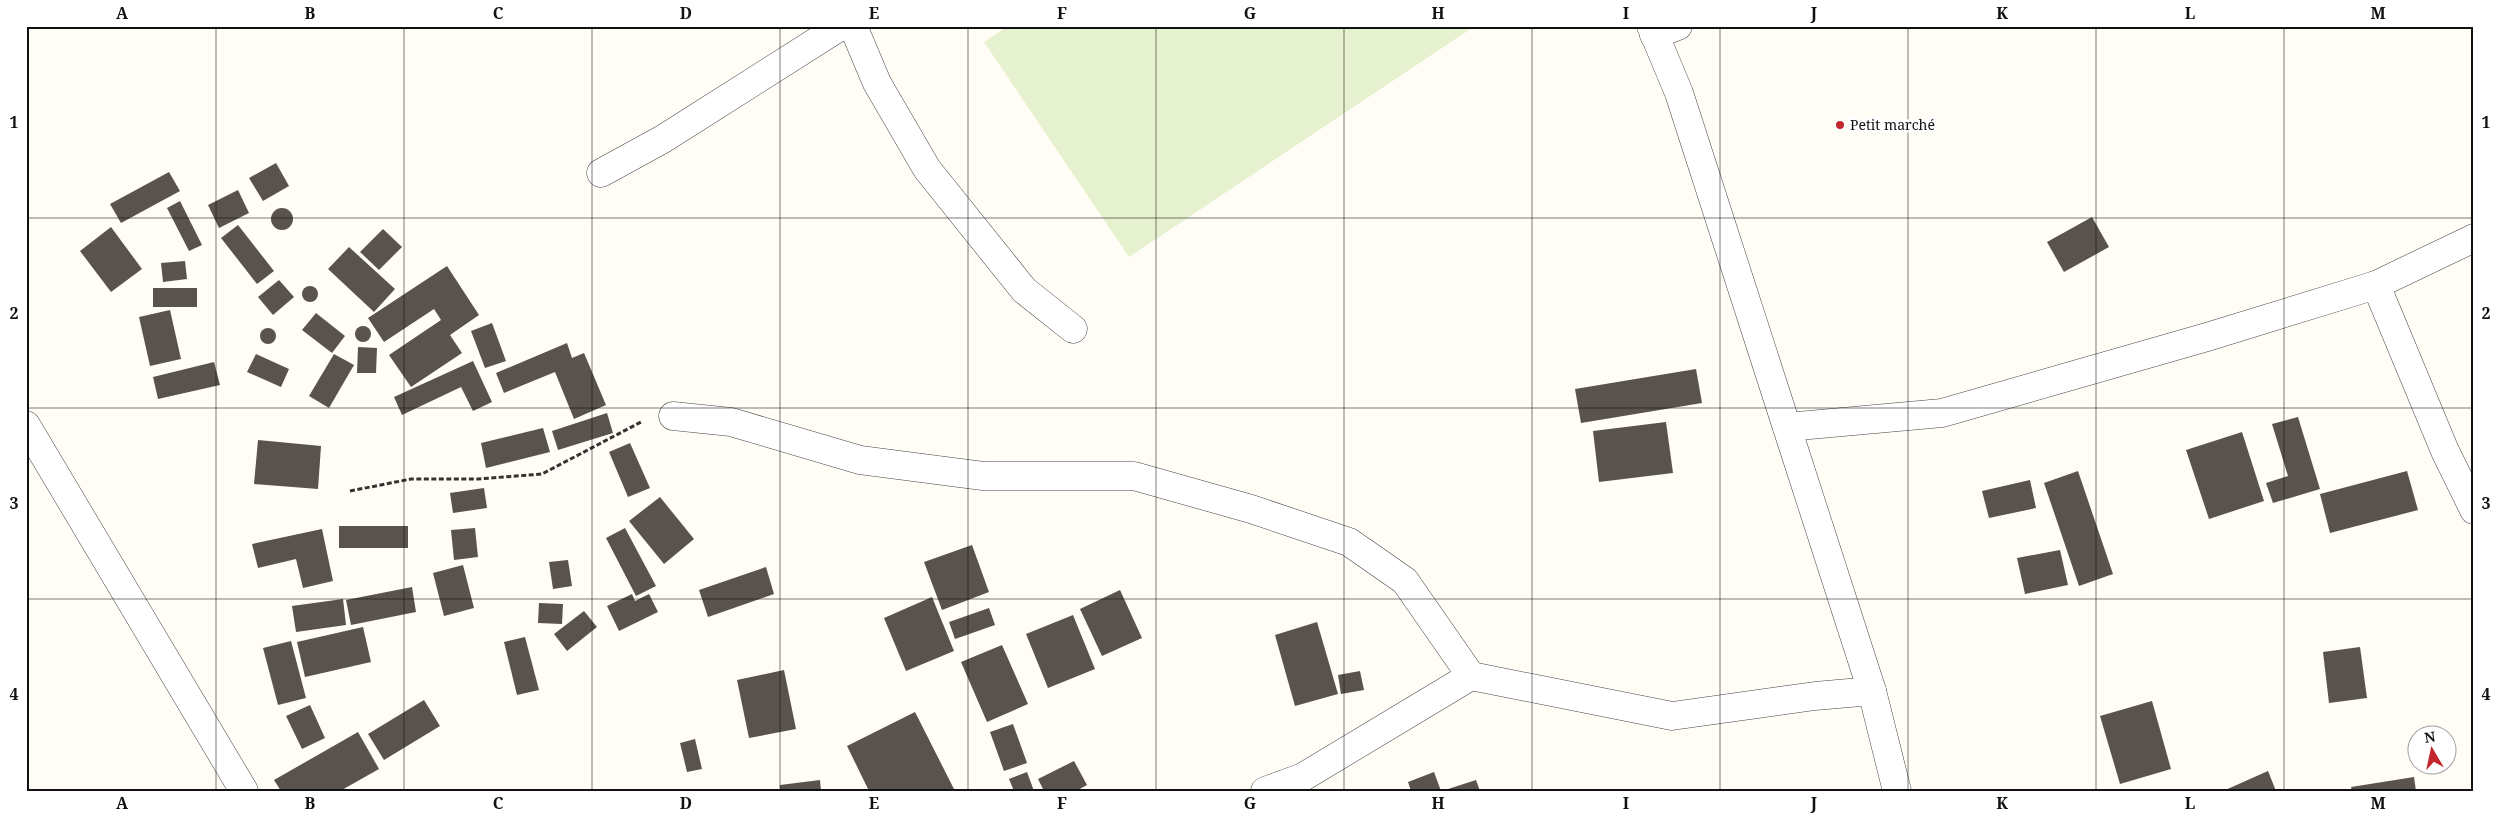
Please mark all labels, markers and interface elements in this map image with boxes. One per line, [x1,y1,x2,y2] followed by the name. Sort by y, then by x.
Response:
[116,2,129,24] text: A
[305,2,316,24] text: B
[493,2,504,24] text: C
[680,2,692,24] text: D
[869,2,879,24] text: E
[1057,2,1067,24] text: F
[1244,2,1256,24] text: G
[1431,2,1445,24] text: H
[1623,2,1629,24] text: I
[1810,2,1818,24] text: J
[1996,2,2008,24] text: K
[2185,2,2195,24] text: L
[2370,2,2386,24] text: M
[9,111,19,133] text: 1
[2481,111,2491,133] text: 1
[1850,115,1935,134] place label: Petit marché
[1834,119,1846,131] marker: Petit marché
[9,302,19,324] text: 2
[2481,302,2491,324] text: 2
[9,492,19,514] text: 3
[2481,492,2491,514] text: 3
[9,683,19,705] text: 4
[2481,683,2491,705] text: 4
[2408,724,2458,774] north arrow
[2423,726,2437,747] text: N
[116,792,129,814] text: A
[305,792,316,814] text: B
[493,792,504,814] text: C
[680,792,692,814] text: D
[869,792,879,814] text: E
[1057,792,1067,814] text: F
[1244,792,1256,814] text: G
[1431,792,1445,814] text: H
[1623,792,1629,814] text: I
[1810,792,1818,814] text: J
[1996,792,2008,814] text: K
[2185,792,2195,814] text: L
[2370,792,2386,814] text: M

